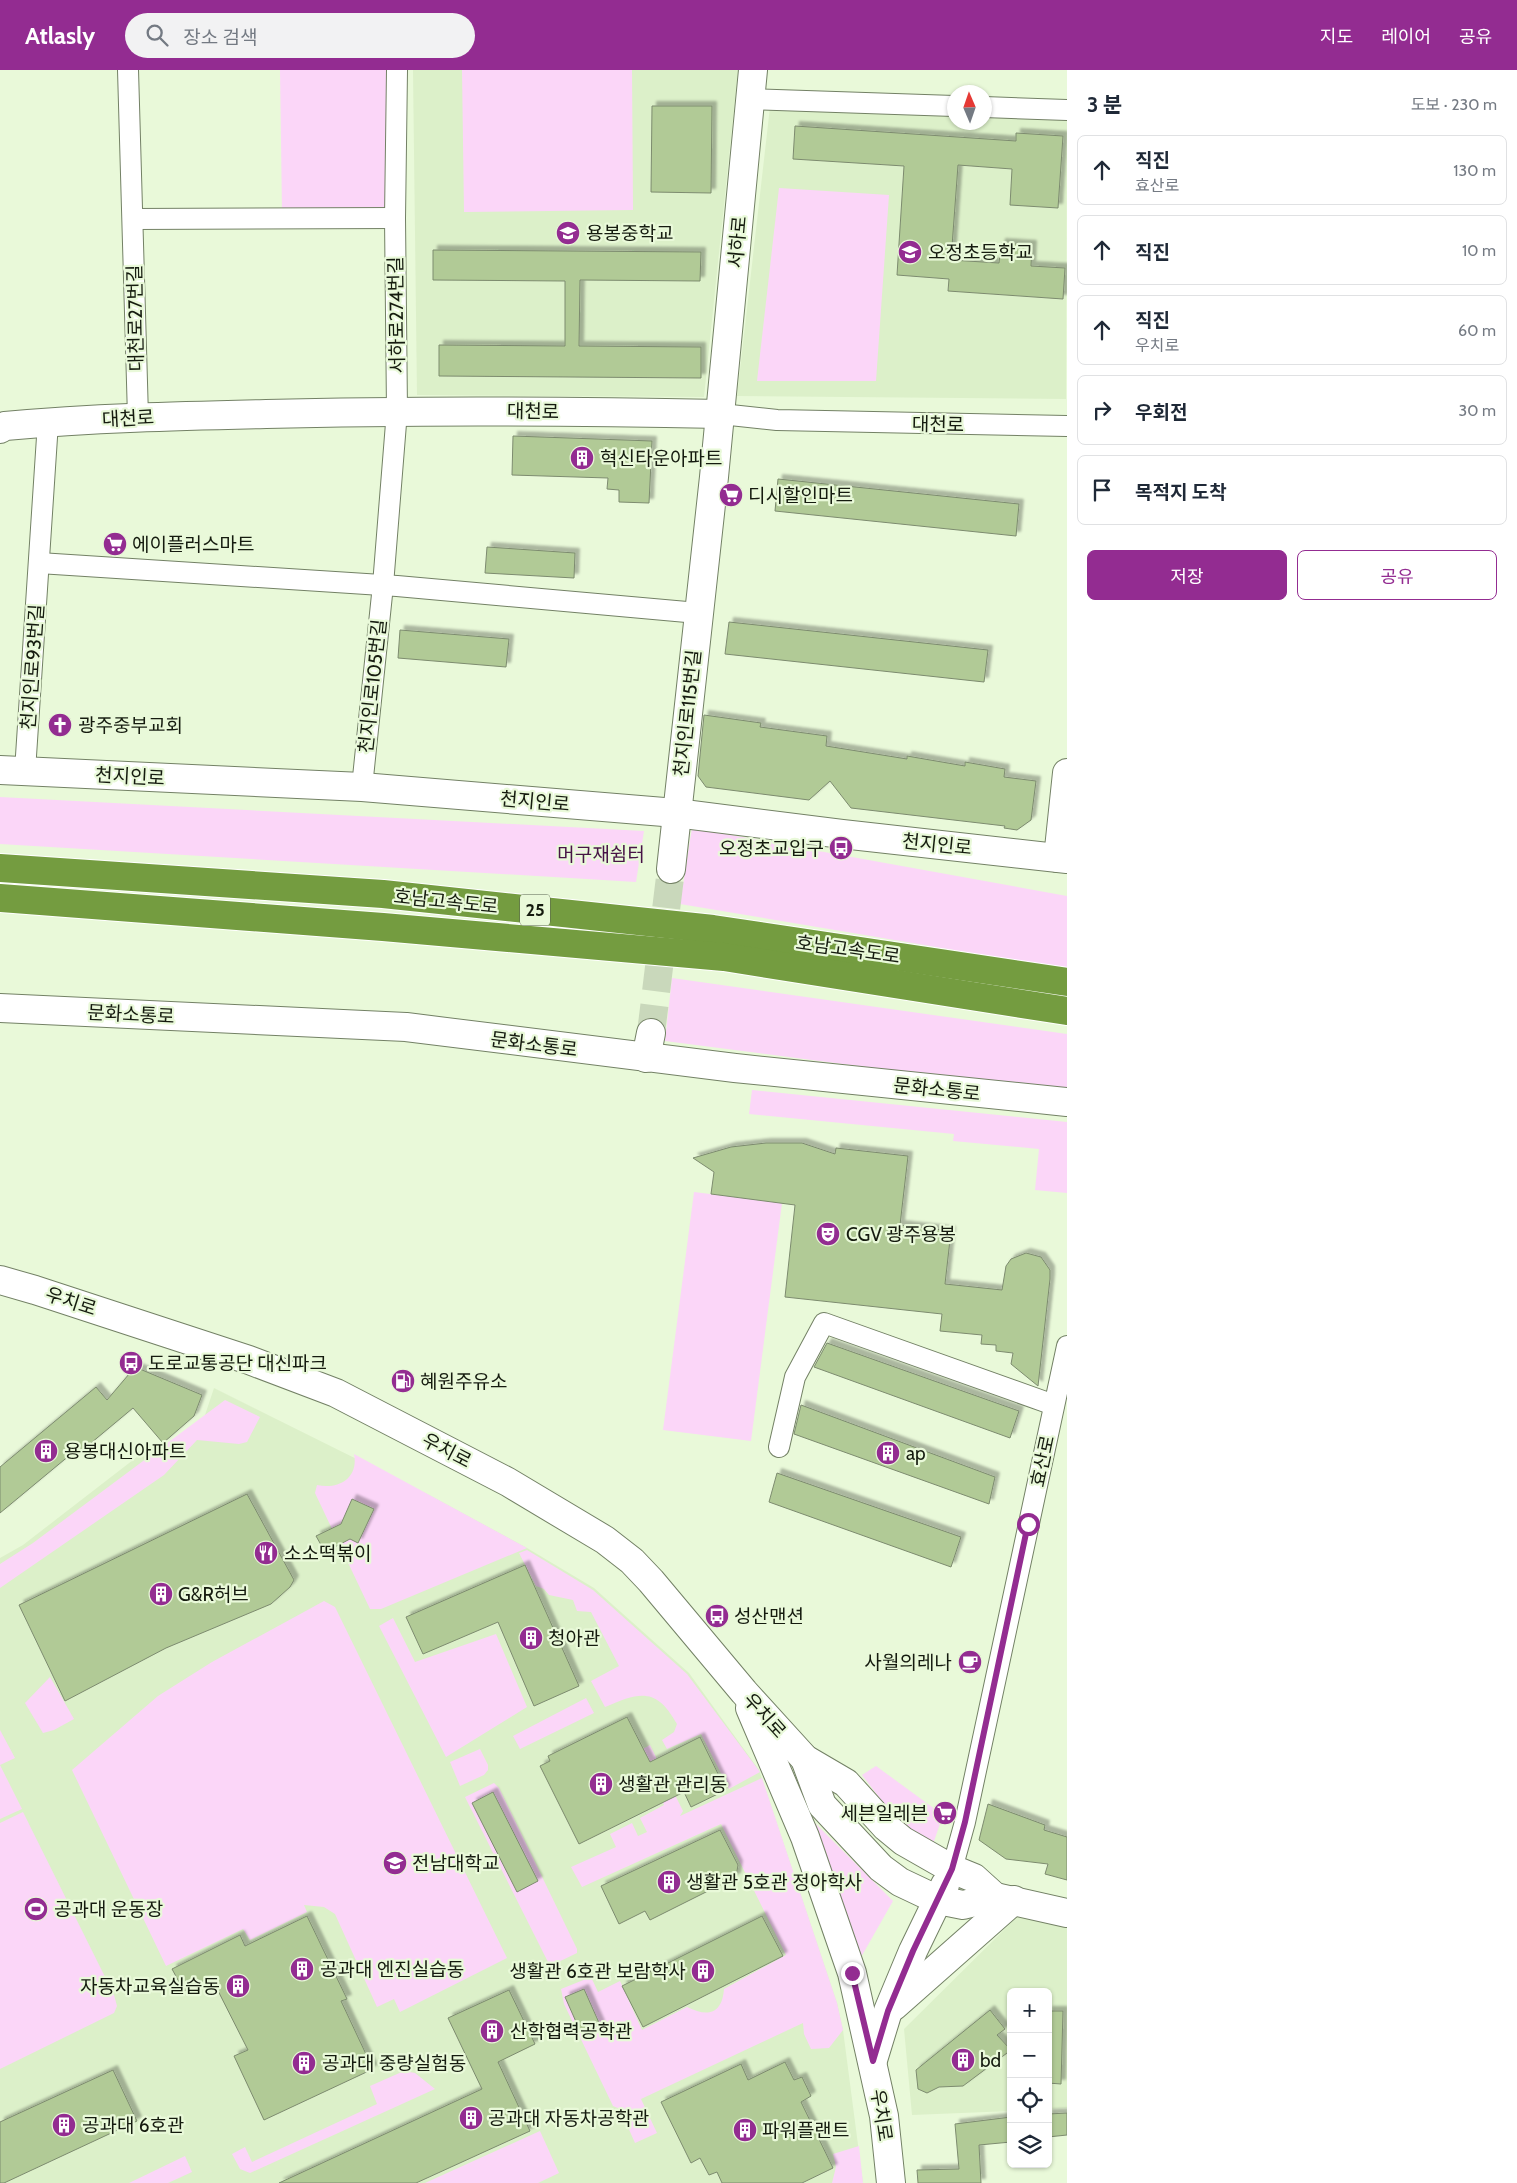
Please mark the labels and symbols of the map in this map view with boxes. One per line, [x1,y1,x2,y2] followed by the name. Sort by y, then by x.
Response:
[947,85,992,130] north arrow
[724,215,751,269] street label: 서하로
[555,220,581,246] school or university icon: 용봉중학교
[586,222,673,245] place label: 용봉중학교
[897,239,923,265] school or university icon: 오정초등학교
[928,241,1033,264] place label: 오정초등학교
[384,256,409,374] street label: 서하로274번길
[123,264,148,372] street label: 대천로27번길
[507,400,559,423] street label: 대천로
[101,406,155,431] street label: 대천로
[912,413,964,436] street label: 대천로
[569,445,595,471] building icon: 혁신타운아파트
[600,447,722,470] place label: 혁신타운아파트
[718,482,744,508] supermarket icon: 디시할인마트
[748,484,853,507] place label: 디시할인마트
[102,531,128,557] supermarket icon: 에이플러스마트
[132,533,254,556] place label: 에이플러스마트
[17,603,48,731] street label: 천지인로93번길
[354,618,391,754] street label: 천지인로105번길
[669,648,706,778] street label: 천지인로115번길
[47,712,73,738] church icon: 광주중부교회
[78,714,183,737] place label: 광주중부교회
[94,763,165,790] street label: 천지인로
[499,787,571,816] street label: 천지인로
[901,829,973,860] street label: 천지인로
[828,835,854,861] bus stop icon: 오정초교입구
[719,837,824,860] place label: 오정초교입구
[557,843,645,866] park label: 머구재쉼터
[393,885,499,918] street label: 호남고속도로
[520,894,550,926] road number: 25
[794,931,901,968] street label: 호남고속도로
[87,1001,175,1028] street label: 문화소통로
[489,1028,579,1061] street label: 문화소통로
[892,1073,982,1106] street label: 문화소통로
[815,1221,841,1247] theatre icon: CGV 광주용봉
[846,1223,956,1246] place label: CGV 광주용봉
[42,1282,99,1321] street label: 우치로
[118,1350,144,1376] bus stop icon: 도로교통공단 대신파크
[148,1352,327,1375] place label: 도로교통공단 대신파크
[390,1368,416,1394] fuel station icon: 혜원주유소
[420,1370,507,1393] place label: 혜원주유소
[418,1428,475,1473] street label: 우치로
[1026,1433,1059,1489] street label: 효산로
[33,1438,59,1464] building icon: 용봉대신아파트
[64,1440,186,1463] place label: 용봉대신아파트
[875,1440,901,1466] building icon: ap
[906,1442,926,1465] place label: ap
[1017,1513,1040,1536] route start
[253,1540,279,1566] restaurant icon: 소소떡볶이
[284,1542,371,1565] place label: 소소떡볶이
[148,1581,174,1607] building icon: G&R허브
[178,1583,249,1606] place label: G&R허브
[704,1603,730,1629] bus stop icon: 성산맨션
[734,1605,804,1628] place label: 성산맨션
[518,1625,544,1651] building icon: 청아관
[548,1627,600,1650] place label: 청아관
[957,1649,983,1675] cafe icon: 사월의레나
[865,1651,952,1674] place label: 사월의레나
[739,1688,791,1743] street label: 우치로
[588,1771,614,1797] building icon: 생활관 관리동
[618,1773,727,1796] place label: 생활관 관리동
[932,1800,958,1826] supermarket icon: 세븐일레븐
[841,1802,928,1825] place label: 세븐일레븐
[382,1850,408,1876] school or university icon: 전남대학교
[412,1852,499,1875] place label: 전남대학교
[656,1869,682,1895] building icon: 생활관 5호관 정아학사
[686,1871,862,1894] place label: 생활관 5호관 정아학사
[23,1896,49,1922] sports icon: 공과대 운동장
[54,1898,163,1921] place label: 공과대 운동장
[289,1956,315,1982] building icon: 공과대 엔진실습동
[320,1958,464,1981] place label: 공과대 엔진실습동
[690,1958,716,1984] building icon: 생활관 6호관 보람학사
[509,1960,686,1983] place label: 생활관 6호관 보람학사
[841,1962,864,1985] route end
[225,1973,251,1999] building icon: 자동차교육실습동
[80,1975,220,1998] place label: 자동차교육실습동
[479,2018,505,2044] building icon: 산학협력공학관
[510,2020,632,2043] place label: 산학협력공학관
[950,2047,976,2073] building icon: bd
[980,2049,1001,2072] place label: bd
[291,2050,317,2076] building icon: 공과대 중량실험동
[322,2052,466,2075] place label: 공과대 중량실험동
[866,2087,897,2143] street label: 우치로
[458,2105,484,2131] building icon: 공과대 자동차공학관
[488,2107,650,2130] place label: 공과대 자동차공학관
[51,2112,77,2138] building icon: 공과대 6호관
[82,2114,184,2137] place label: 공과대 6호관
[732,2117,758,2143] building icon: 파워플랜트
[762,2119,849,2142] place label: 파워플랜트

